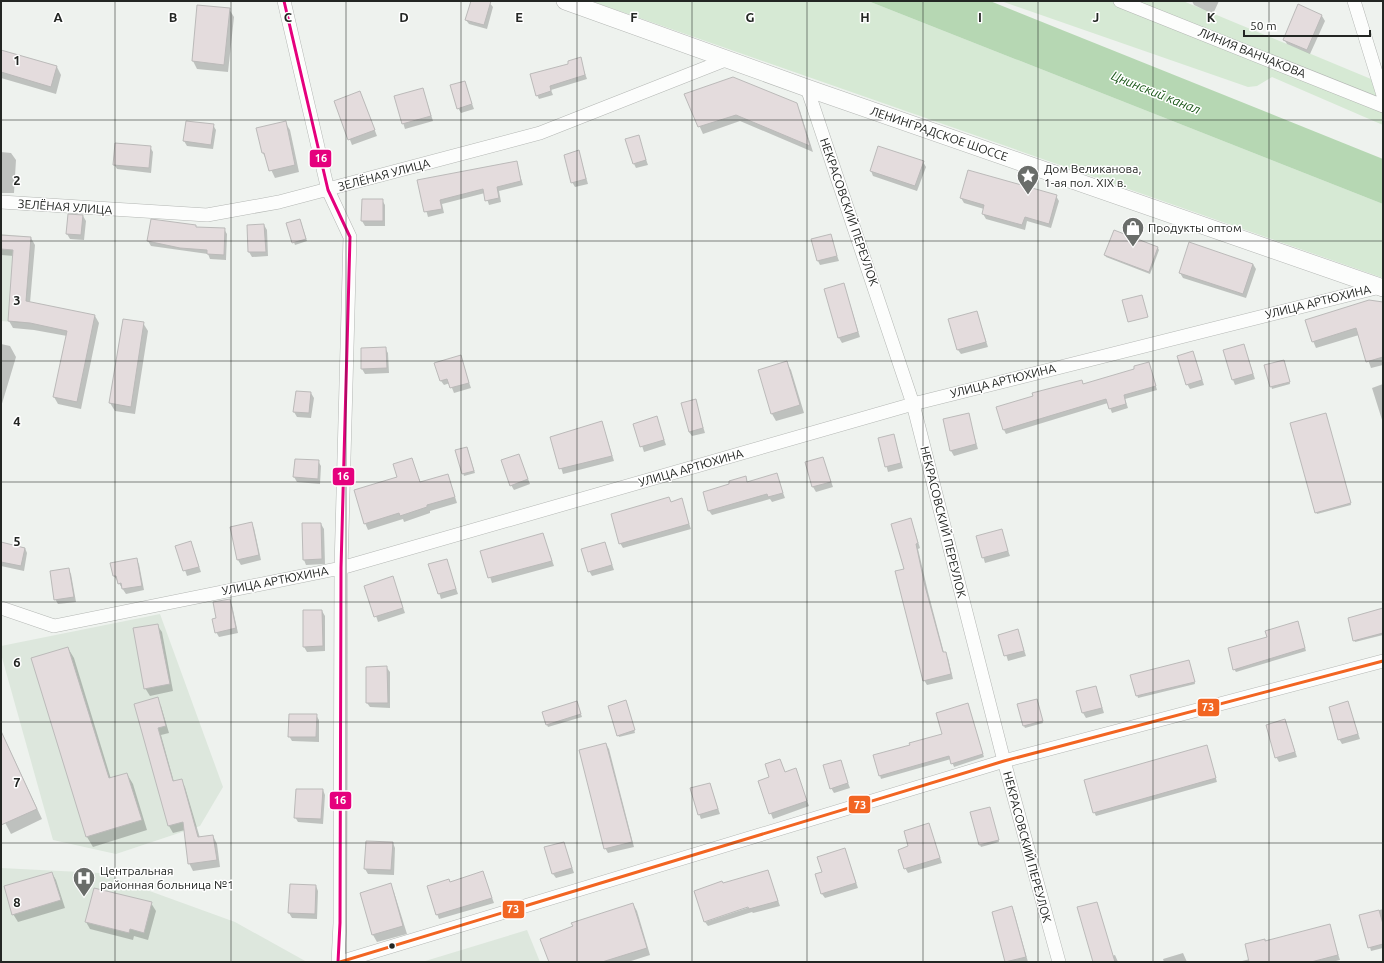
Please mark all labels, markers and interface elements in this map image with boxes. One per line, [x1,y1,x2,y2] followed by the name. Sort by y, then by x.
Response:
[53,10,63,24] text: A
[169,10,178,24] text: B
[284,10,293,24] text: C
[399,10,409,24] text: D
[515,10,523,24] text: E
[630,10,638,24] text: F
[746,10,755,24] text: G
[860,10,870,24] text: H
[978,10,982,24] text: I
[1093,10,1099,24] text: J
[1207,10,1216,24] text: K
[1244,12,1370,38] scale bar
[1250,19,1277,32] text: 50 m
[1197,25,1308,80] street label: ЛИНИЯ ВАНЧАКОВА
[13,53,21,67] text: 1
[1109,68,1203,116] water label: Цнинский канал
[869,104,1010,163] street label: ЛЕНИНГРАДСКОЕ ШОССЕ
[818,136,881,288] street label: НЕКРАСОВСКИЙ ПЕРЕУЛОК
[309,149,332,168] line badge: 16
[315,152,327,164] text: 16
[336,156,431,193] street label: ЗЕЛЁНАЯ УЛИЦА
[1044,162,1141,189] place label: Дом Великанова, 1-ая пол. XIX в.
[1015,163,1041,196] place icon: Дом Великанова, 1-ая пол. XIX в.
[13,173,21,187] text: 2
[17,197,113,216] street label: ЗЕЛЁНАЯ УЛИЦА
[1120,215,1146,248] shop icon: Продукты оптом
[1148,221,1242,234] place label: Продукты оптом
[1264,282,1372,321] street label: УЛИЦА АРТЮХИНА
[13,293,21,307] text: 3
[949,361,1057,400] street label: УЛИЦА АРТЮХИНА
[13,414,21,428] text: 4
[918,445,969,600] street label: НЕКРАСОВСКИЙ ПЕРЕУЛОК
[637,446,745,489] street label: УЛИЦА АРТЮХИНА
[332,467,355,486] line badge: 16
[337,470,349,482] text: 16
[13,534,21,548] text: 5
[221,564,329,597] street label: УЛИЦА АРТЮХИНА
[13,655,21,669] text: 6
[1197,698,1220,717] line badge: 73
[1202,701,1214,713] text: 73
[1001,770,1054,924] street label: НЕКРАСОВСКИЙ ПЕРЕУЛОК
[13,775,21,789] text: 7
[329,791,352,810] line badge: 16
[334,794,346,806] text: 16
[848,795,871,814] line badge: 73
[854,799,866,811] text: 73
[100,864,234,891] place label: Центральная районная больница №1
[71,865,97,898] hospital icon: Центральная районная больница №1
[13,895,21,909] text: 8
[502,900,525,919] line badge: 73
[507,903,519,915] text: 73
[387,941,397,951] unlabelled marker

